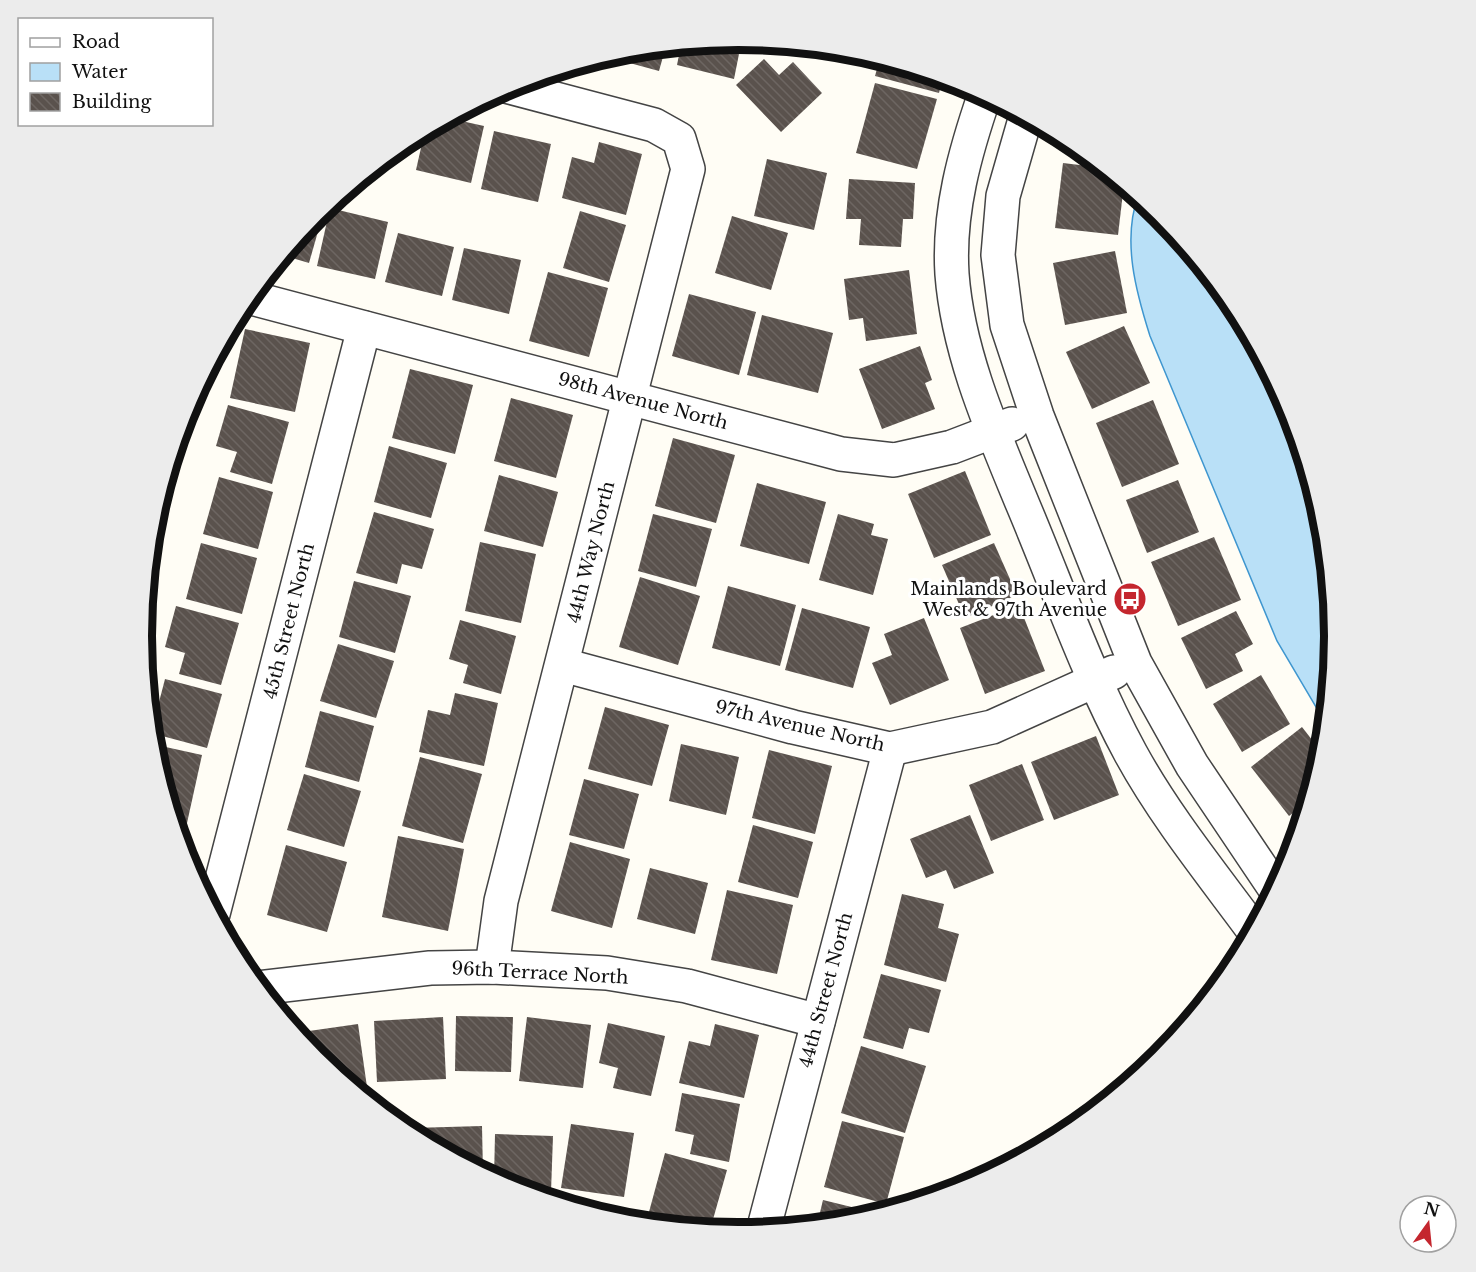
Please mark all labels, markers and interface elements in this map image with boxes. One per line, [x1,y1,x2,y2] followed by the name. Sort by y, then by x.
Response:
[18,18,213,126] legend
[72,31,120,53] text: Road
[71,61,128,83] text: Water
[72,91,151,113] text: Building
[556,368,730,434] street label: 98th Avenue North
[563,479,619,625] street label: 44th Way North
[259,541,319,701] street label: 45th Street North
[910,578,1107,621] place label: Mainlands Boulevard West & 97th Avenue
[1112,581,1148,617] bus stop icon: Mainlands Boulevard West & 97th Avenue
[713,696,887,756] street label: 97th Avenue North
[795,910,857,1070] street label: 44th Street North
[451,957,629,989] street label: 96th Terrace North
[1398,1194,1458,1254] north arrow
[1422,1198,1442,1221] text: N

